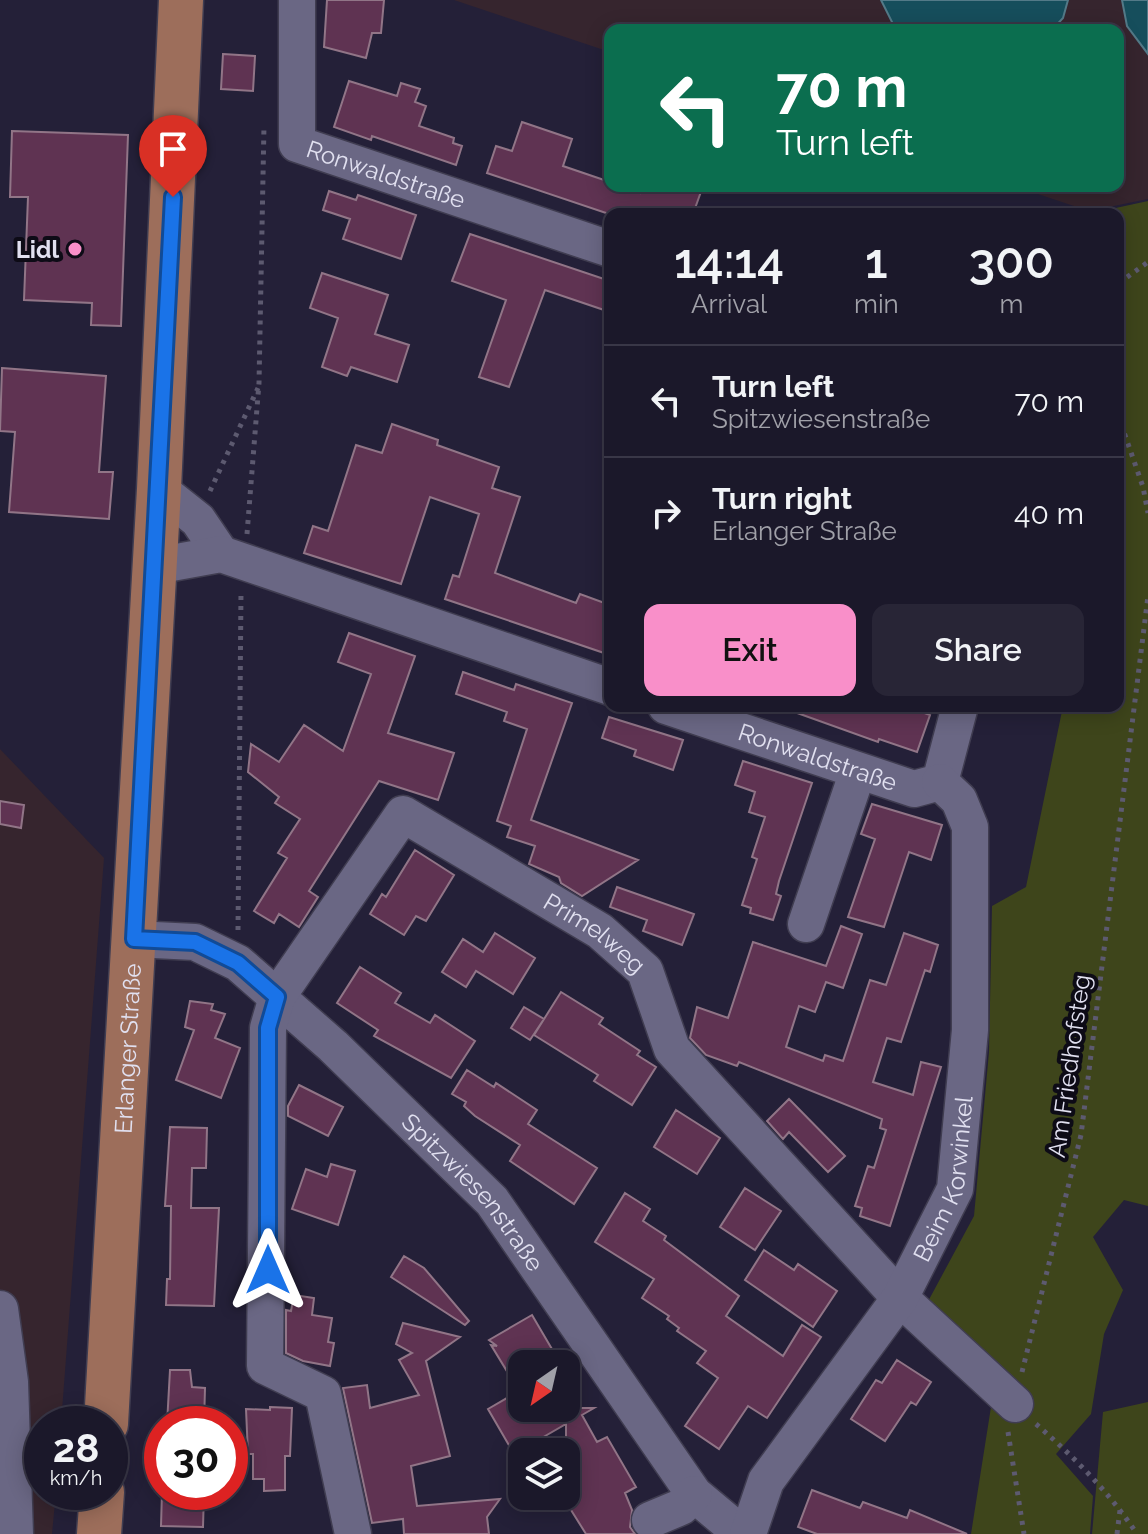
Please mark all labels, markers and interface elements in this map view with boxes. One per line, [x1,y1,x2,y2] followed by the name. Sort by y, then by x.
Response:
[776,54,907,120] text: 70 m
[644,56,748,160] icon: left
[139,115,207,197] pin
[776,121,914,163] text: Turn left
[151,127,195,171] icon: arrive
[303,134,469,214] street label: Ronwaldstraße
[674,233,784,289] text: 14:14
[865,233,888,289] text: 1
[969,233,1054,289] text: 300
[16,235,59,264] place label: Lidl
[66,240,84,258] marker: Lidl
[691,289,767,319] text: Arrival
[854,289,899,319] text: min
[999,289,1023,319] text: m
[712,369,834,404] text: Turn left
[644,379,688,423] icon: left
[1014,384,1084,419] text: 70 m
[712,404,930,434] text: Spitzwiesenstraße
[712,481,852,516] text: Turn right
[644,491,688,535] icon: right
[1014,496,1084,531] text: 40 m
[712,516,897,546] text: Erlanger Straße
[644,604,856,696] button: Exit
[872,604,1084,696] button: Share
[735,717,901,797] street label: Ronwaldstraße
[539,887,652,979] street label: Primelweg
[108,963,147,1135] street label: Erlanger Straße
[1042,973,1096,1159] street label: Am Friedhofsteg
[906,1094,978,1266] street label: Beim Korwinkel
[396,1107,550,1276] street label: Spitzwiesenstraße
[226,1228,310,1312] position arrow
[508,1350,580,1422] north arrow
[508,1350,580,1510] map controls
[144,1406,248,1510] speed limit sign: 30
[53,1424,99,1471] text: 28
[508,1438,580,1510] button: layers
[50,1466,102,1490] text: km/h

